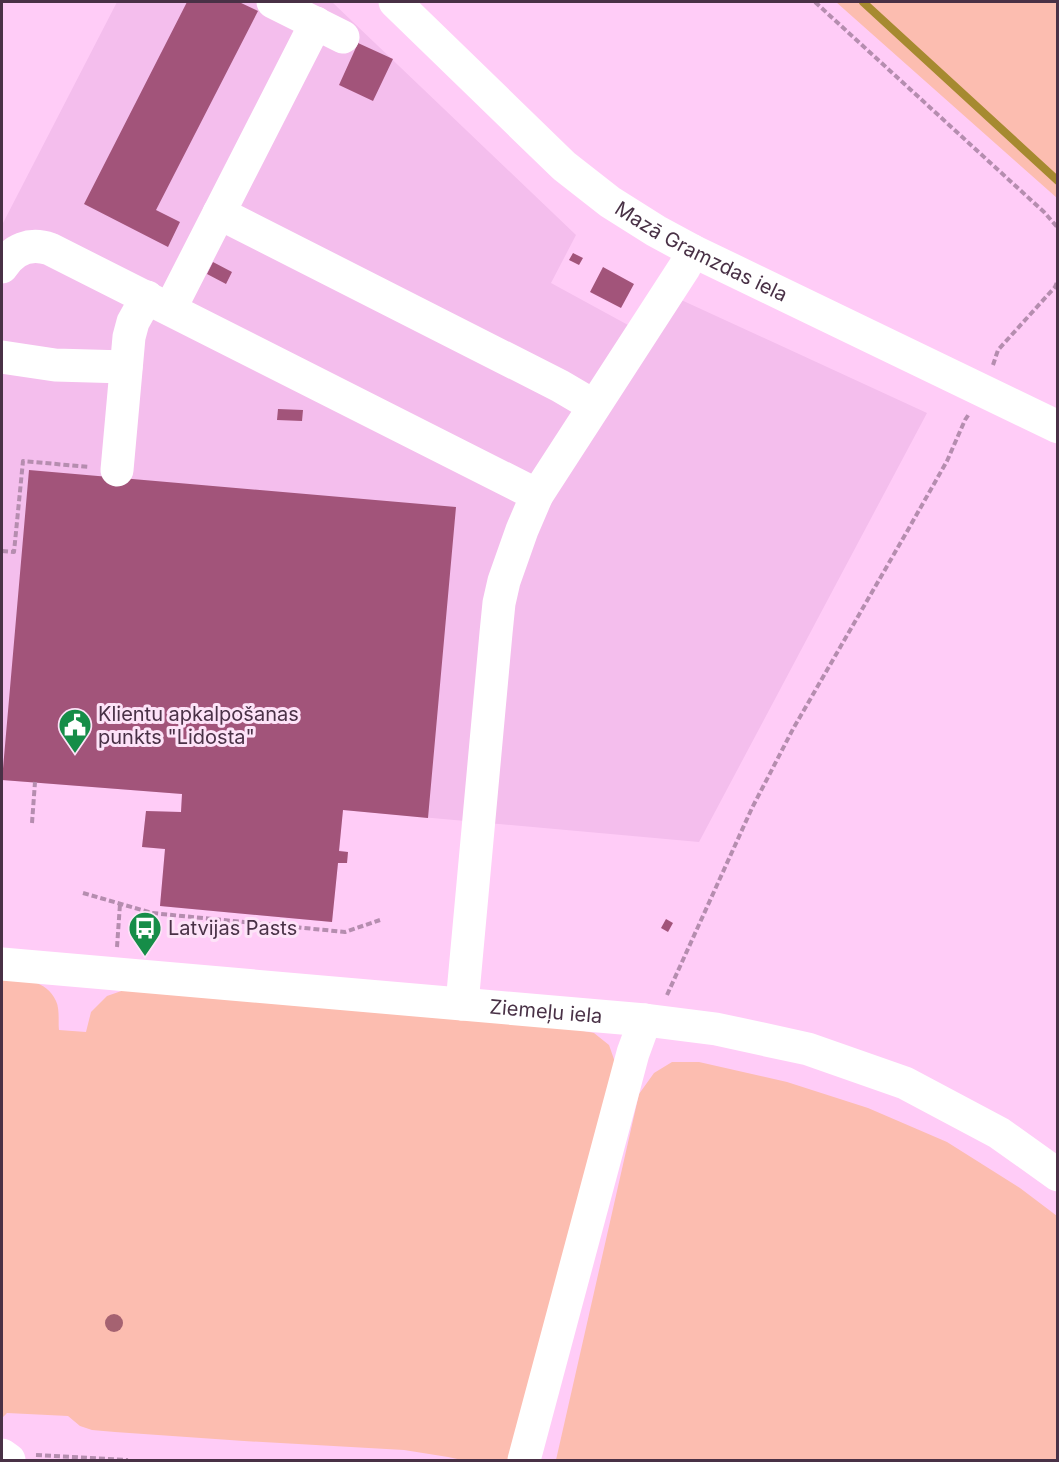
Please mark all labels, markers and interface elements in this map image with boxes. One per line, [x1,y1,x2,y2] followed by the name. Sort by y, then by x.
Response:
[611,196,791,307] street label: Mazā Gramzdas iela
[98,702,299,749] place label: Klientu apkalpošanas punkts "Lidosta"
[57,707,93,754] public building icon: Klientu apkalpošanas punkts "Lidosta"
[127,910,163,957] bus stop icon: Latvijas Pasts
[168,916,297,940] place label: Latvijas Pasts
[489,995,603,1028] street label: Ziemeļu iela

